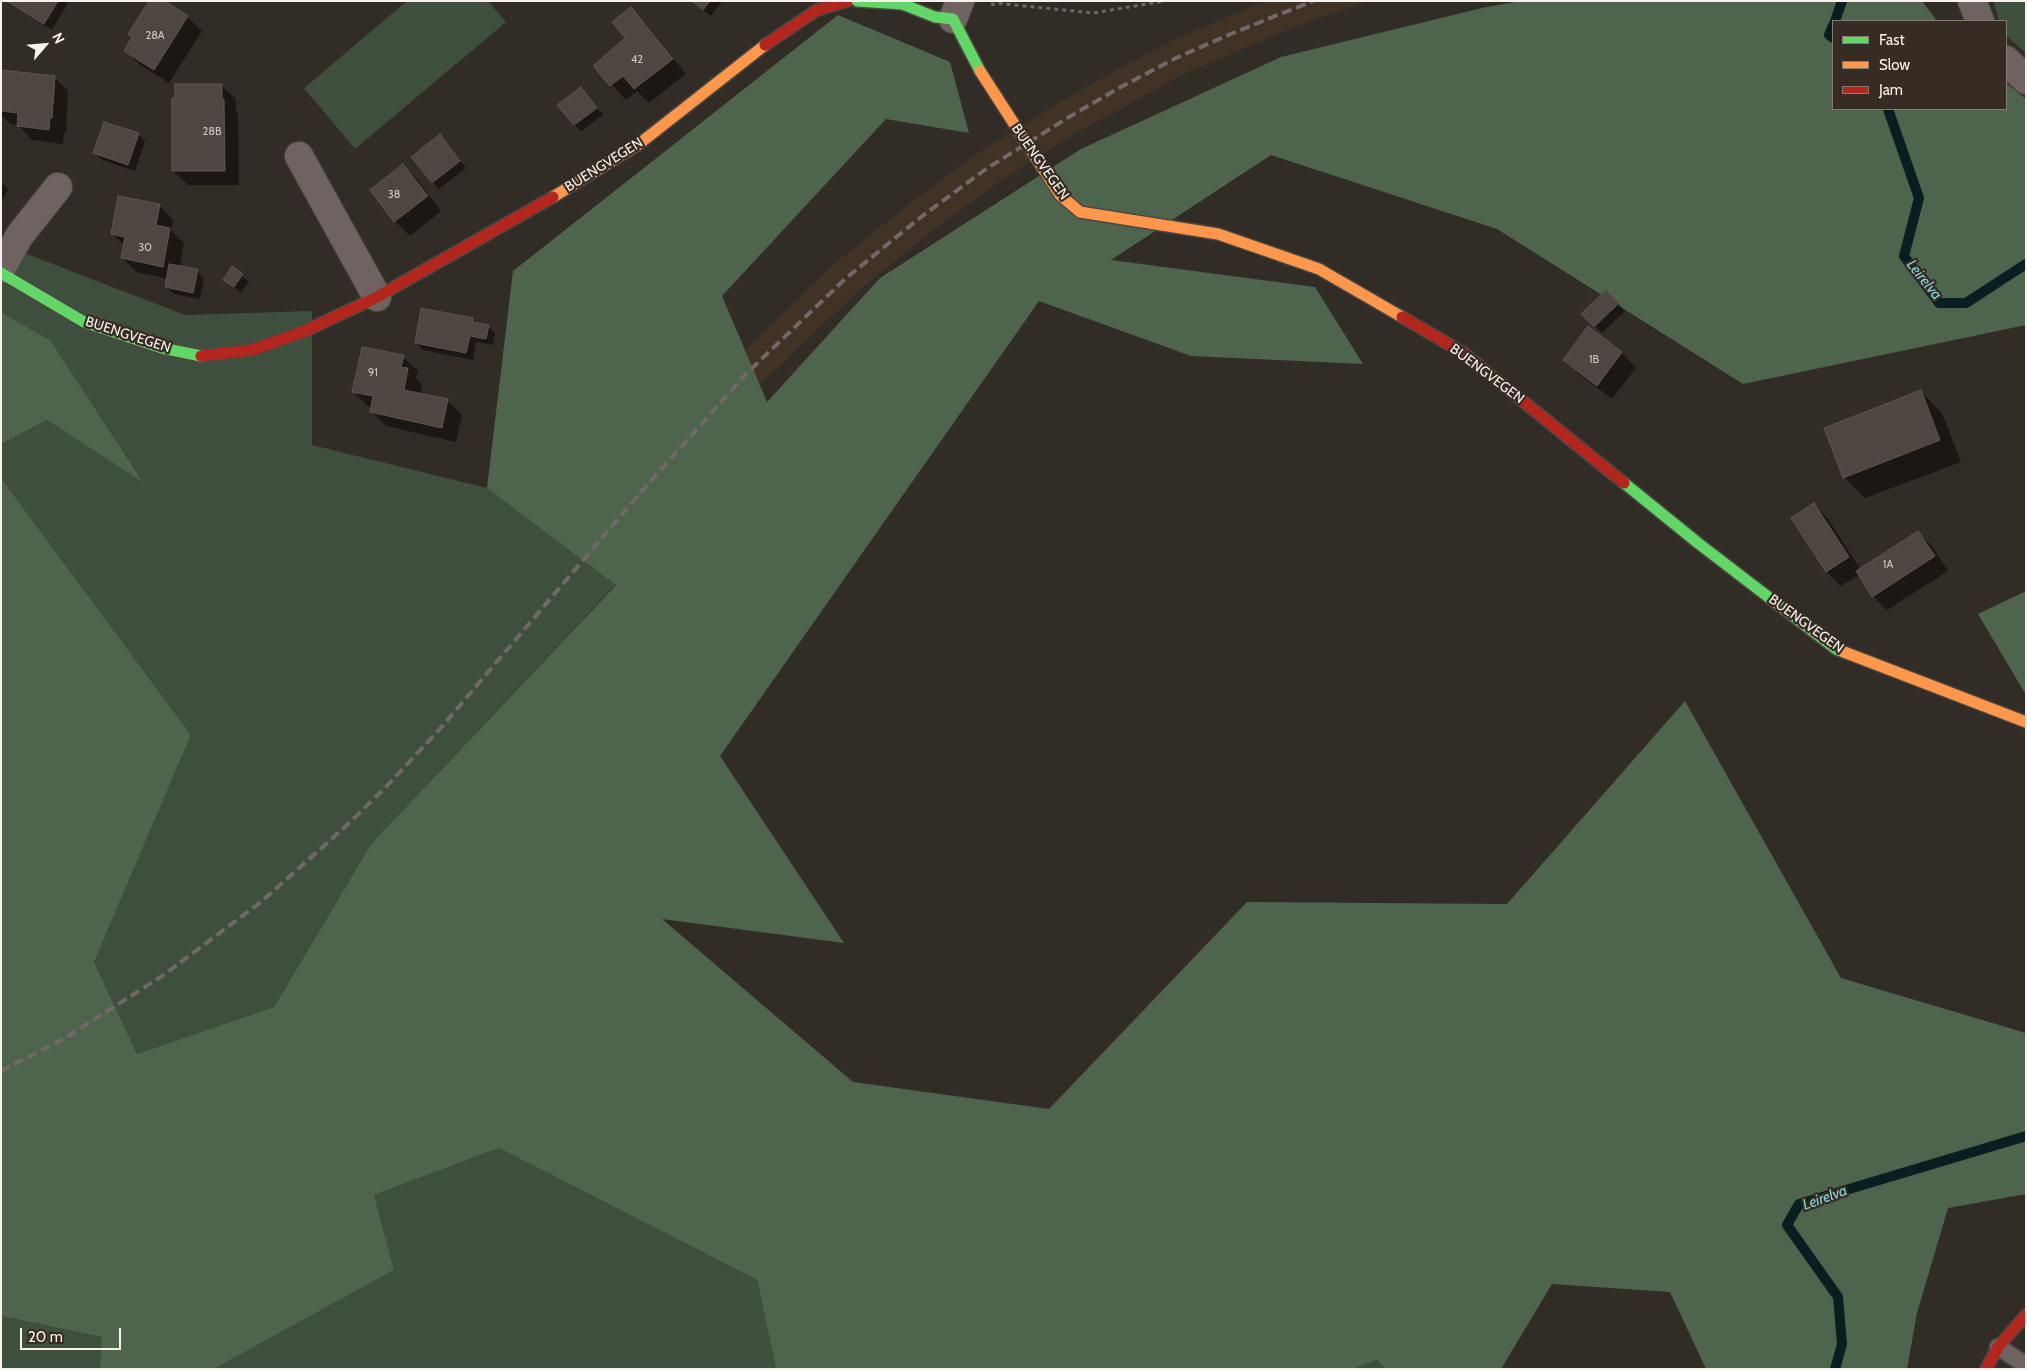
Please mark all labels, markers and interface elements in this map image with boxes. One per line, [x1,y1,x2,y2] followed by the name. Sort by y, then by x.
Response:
[20,20,70,70] north arrow
[1832,20,2007,110] legend
[145,29,165,43] house number: 28A
[48,30,69,47] text: N
[1879,31,1904,49] text: Fast
[631,53,643,67] house number: 42
[1879,56,1910,74] text: Slow
[1879,81,1903,99] text: Jam
[1008,121,1072,203] street label: BUENGVEGEN
[203,125,221,139] house number: 28B
[562,134,646,196] street label: BUENGVEGEN
[388,188,400,202] house number: 38
[138,241,152,255] house number: 30
[1902,256,1946,304] water label: Leirelva
[83,313,173,357] street label: BUENGVEGEN
[1447,341,1527,407] street label: BUENGVEGEN
[1589,353,1599,367] house number: 1B
[368,366,378,380] house number: 91
[1883,558,1893,572] house number: 1A
[1765,591,1847,657] street label: BUENGVEGEN
[1800,1182,1850,1214] water label: Leirelva
[22,1318,124,1350] scale bar
[28,1328,63,1346] text: 20 m

